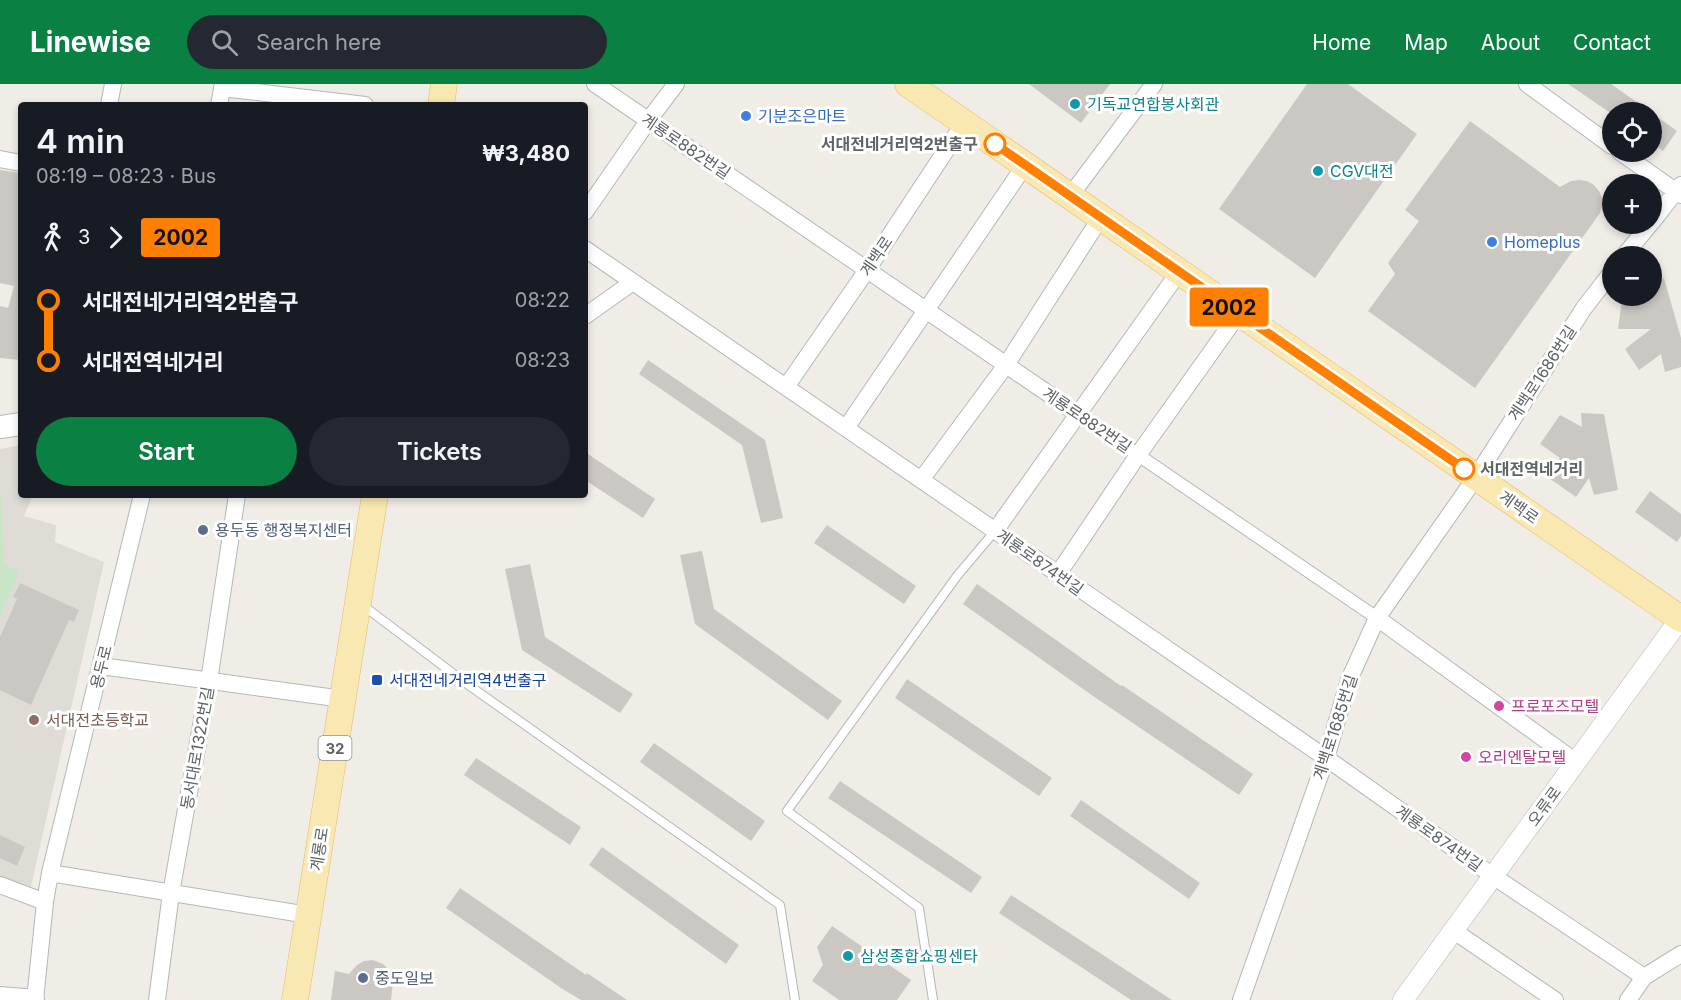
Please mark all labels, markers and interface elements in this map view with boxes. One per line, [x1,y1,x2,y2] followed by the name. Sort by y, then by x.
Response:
[187,15,607,69] search box
[30,25,151,59] text: Linewise
[208,26,241,59] icon: search
[256,29,382,55] text: Search here
[1312,30,1371,55] text: Home
[1404,30,1448,55] text: Map
[1481,30,1540,55] text: About
[1573,30,1651,55] text: Contact
[1087,94,1220,114] place label: 기독교연합봉사회관
[1068,97,1082,111] marker: 기독교연합봉사회관
[1602,102,1662,306] map controls
[1602,102,1662,162] button: locate
[758,106,846,126] place label: 기분조은마트
[638,109,734,183] street label: 계룡로882번길
[739,109,753,123] marker: 기분조은마트
[36,121,125,161] text: 4 min
[984,133,1006,155] marker: 서대전네거리역2번출구
[821,134,978,154] place label: 서대전네거리역2번출구
[482,140,570,166] text: ₩3,480
[1330,161,1394,181] place label: CGV대전
[36,164,216,188] text: 08:19 – 08:23 · Bus
[1311,164,1325,178] marker: CGV대전
[1602,174,1662,234] button: +
[36,221,69,254] icon: walk
[99,221,132,254] icon: forward
[78,225,90,249] text: 3
[153,225,208,250] text: 2002
[855,232,897,280] street label: 계백로
[1504,232,1580,252] place label: Homeplus
[1485,235,1499,249] marker: Homeplus
[1602,246,1662,306] button: −
[515,288,570,312] text: 08:22
[1187,288,1271,326] line badge: 2002
[82,289,298,315] text: 서대전네거리역2번출구
[1202,295,1256,320] text: 2002
[1504,321,1580,425] street label: 계백로1686번길
[515,348,570,372] text: 08:23
[82,349,224,375] text: 서대전역네거리
[1039,383,1135,457] street label: 계룡로882번길
[36,417,297,486] button: Start
[309,417,570,486] button: Tickets
[1453,458,1475,480] marker: 서대전역네거리
[1480,459,1583,479] place label: 서대전역네거리
[1495,486,1543,528] street label: 계백로
[215,520,352,540] place label: 용두동 행정복지센터
[196,523,210,537] marker: 용두동 행정복지센터
[993,525,1087,599] street label: 계룡로874번길
[86,643,116,691] street label: 용두로
[389,670,547,690] place label: 서대전네거리역4번출구
[1309,672,1361,782] street label: 계백로1685번길
[370,673,384,687] marker: 서대전네거리역4번출구
[176,685,218,811] street label: 동서대로1322번길
[1511,696,1599,716] place label: 프로포즈모텔
[1492,699,1506,713] marker: 프로포즈모텔
[46,710,149,730] place label: 서대전초등학교
[27,713,41,727] marker: 서대전초등학교
[318,736,352,760] road number: 32
[1478,747,1566,767] place label: 오리엔탈모텔
[1459,750,1473,764] marker: 오리엔탈모텔
[1523,782,1565,830] street label: 오류로
[1392,801,1486,875] street label: 계룡로874번길
[306,825,332,872] street label: 계룡로
[860,946,978,966] place label: 삼성종합쇼핑센타
[841,949,855,963] marker: 삼성종합쇼핑센타
[375,968,434,988] place label: 중도일보
[356,971,370,985] marker: 중도일보

